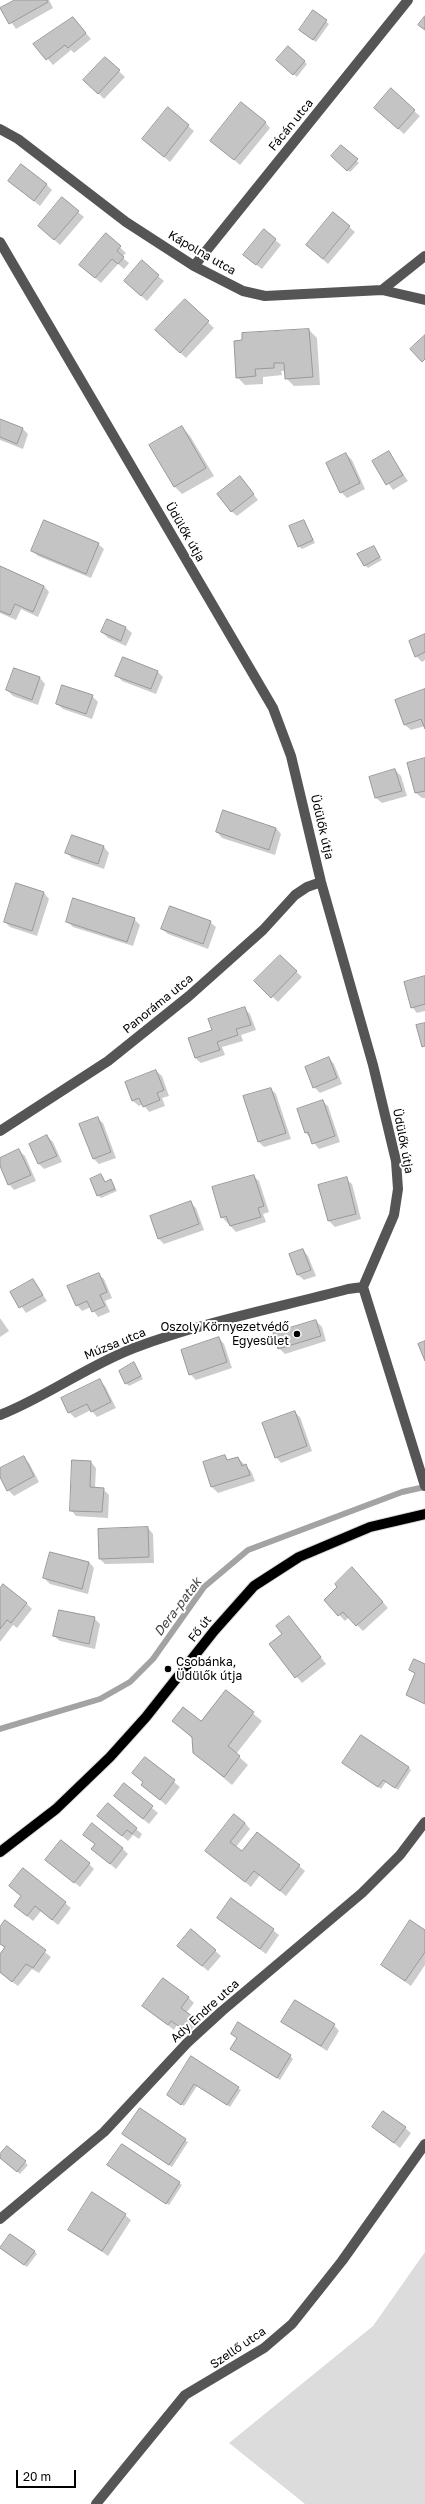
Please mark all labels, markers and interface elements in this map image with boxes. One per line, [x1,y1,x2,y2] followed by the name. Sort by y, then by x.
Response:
[266,96,316,154] street label: Fácán utca
[166,228,238,278] street label: Kápolna utca
[162,500,208,564] street label: Üdülők útja
[308,793,336,861] street label: Üdülők útja
[120,971,196,1037] street label: Panoráma utca
[390,1107,416,1175] street label: Üdülők útja
[160,1320,289,1348] place label: Oszoly Környezetvédő Egyesület
[82,1325,148,1363] street label: Múzsa utca
[292,1329,302,1339] marker: Oszoly Környezetvédő Egyesület
[151,1575,205,1639] water label: Dera-patak
[185,1613,215,1645] street label: Fő út
[176,1655,242,1683] place label: Csobánka, Üdülők útja
[163,1664,173,1674] marker: Csobánka, Üdülők útja
[168,1977,242,2045] street label: Ady Endre utca
[208,2324,268,2372] street label: Szellő utca
[18,2462,78,2488] scale bar
[23,2469,51,2484] text: 20 m

